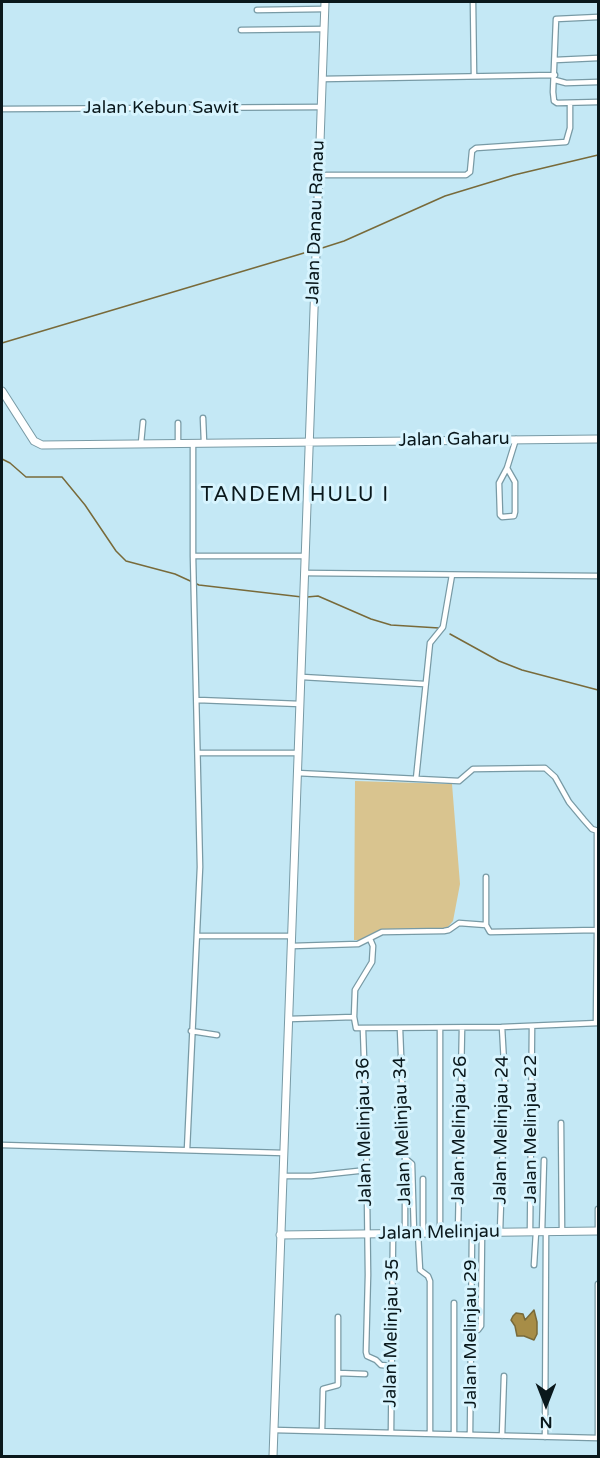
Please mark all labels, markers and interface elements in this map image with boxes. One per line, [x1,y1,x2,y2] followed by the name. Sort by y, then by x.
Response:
[83,97,239,119] street label: Jalan Kebun Sawit
[302,140,330,304] street label: Jalan Danau Ranau
[398,428,510,452] street label: Jalan Gaharu
[200,482,390,508] district label: TANDEM HULU I
[448,1055,472,1205] street label: Jalan Melinjau 26
[490,1055,514,1205] street label: Jalan Melinjau 24
[520,1055,542,1203] street label: Jalan Melinjau 22
[390,1056,416,1206] street label: Jalan Melinjau 34
[353,1057,377,1207] street label: Jalan Melinjau 36
[378,1221,500,1245] street label: Jalan Melinjau
[380,1258,404,1408] street label: Jalan Melinjau 35
[460,1260,482,1408] street label: Jalan Melinjau 29
[516,1374,576,1434] north arrow
[540,1412,552,1432] text: N

